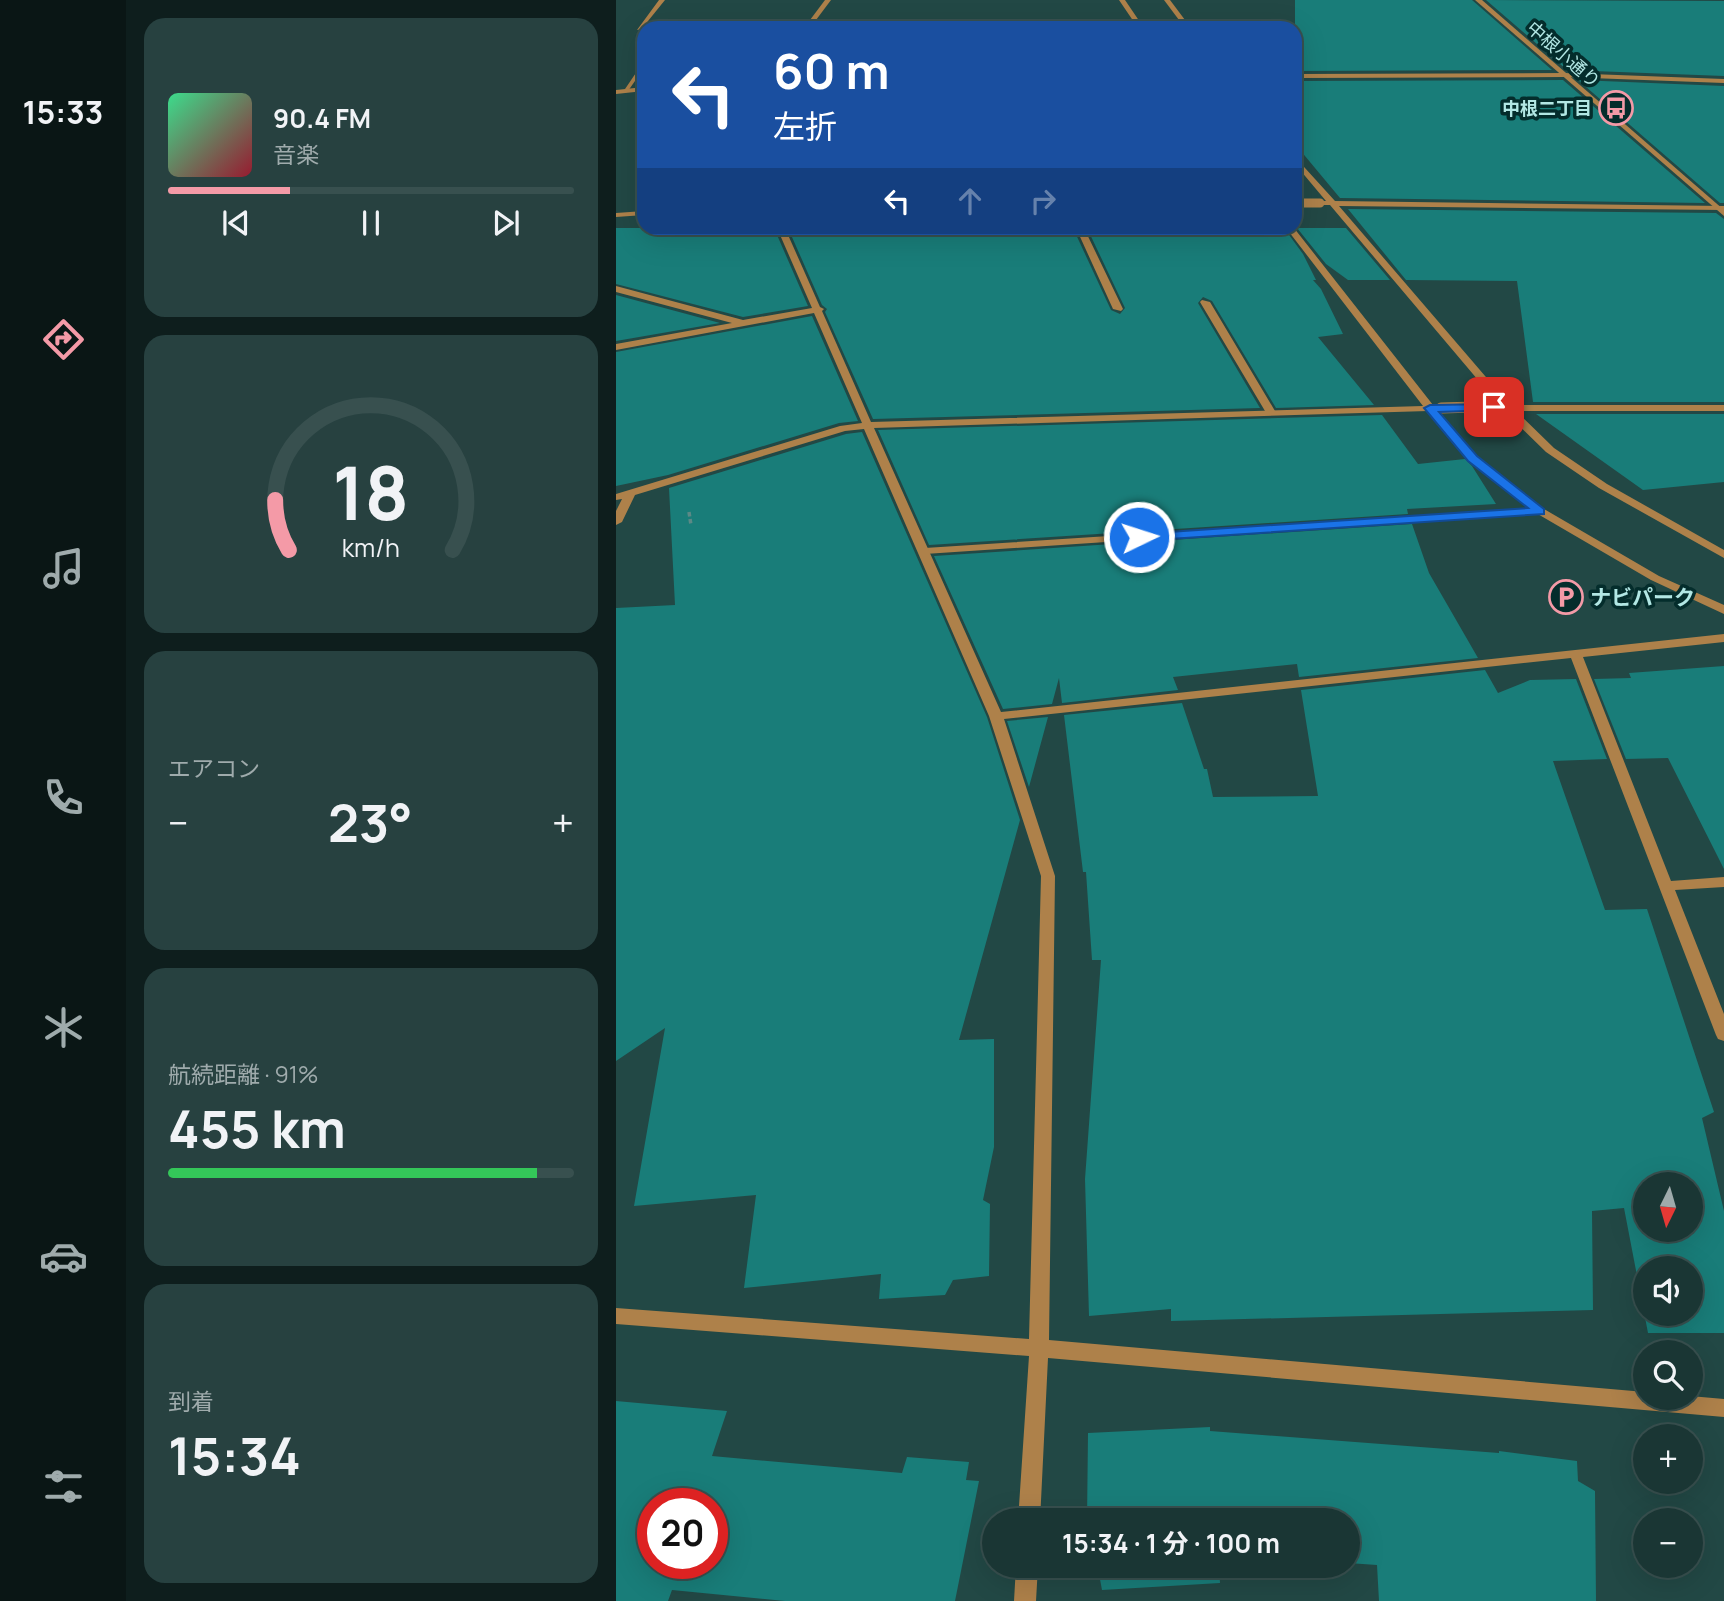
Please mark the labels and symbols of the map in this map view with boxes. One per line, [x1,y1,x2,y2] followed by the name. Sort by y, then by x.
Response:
[1522,15,1606,93] street label: 中根小通り
[1597,89,1635,127] bus stop icon: 中根二丁目
[1502,96,1592,120] place label: 中根二丁目
[1464,377,1524,437] pin
[1102,500,1176,574] position arrow
[1547,578,1585,616] parking icon: ナビパーク
[1590,583,1695,611] place label: ナビパーク
[1633,1172,1703,1242] north arrow
[637,1488,728,1579] speed limit sign: 20

